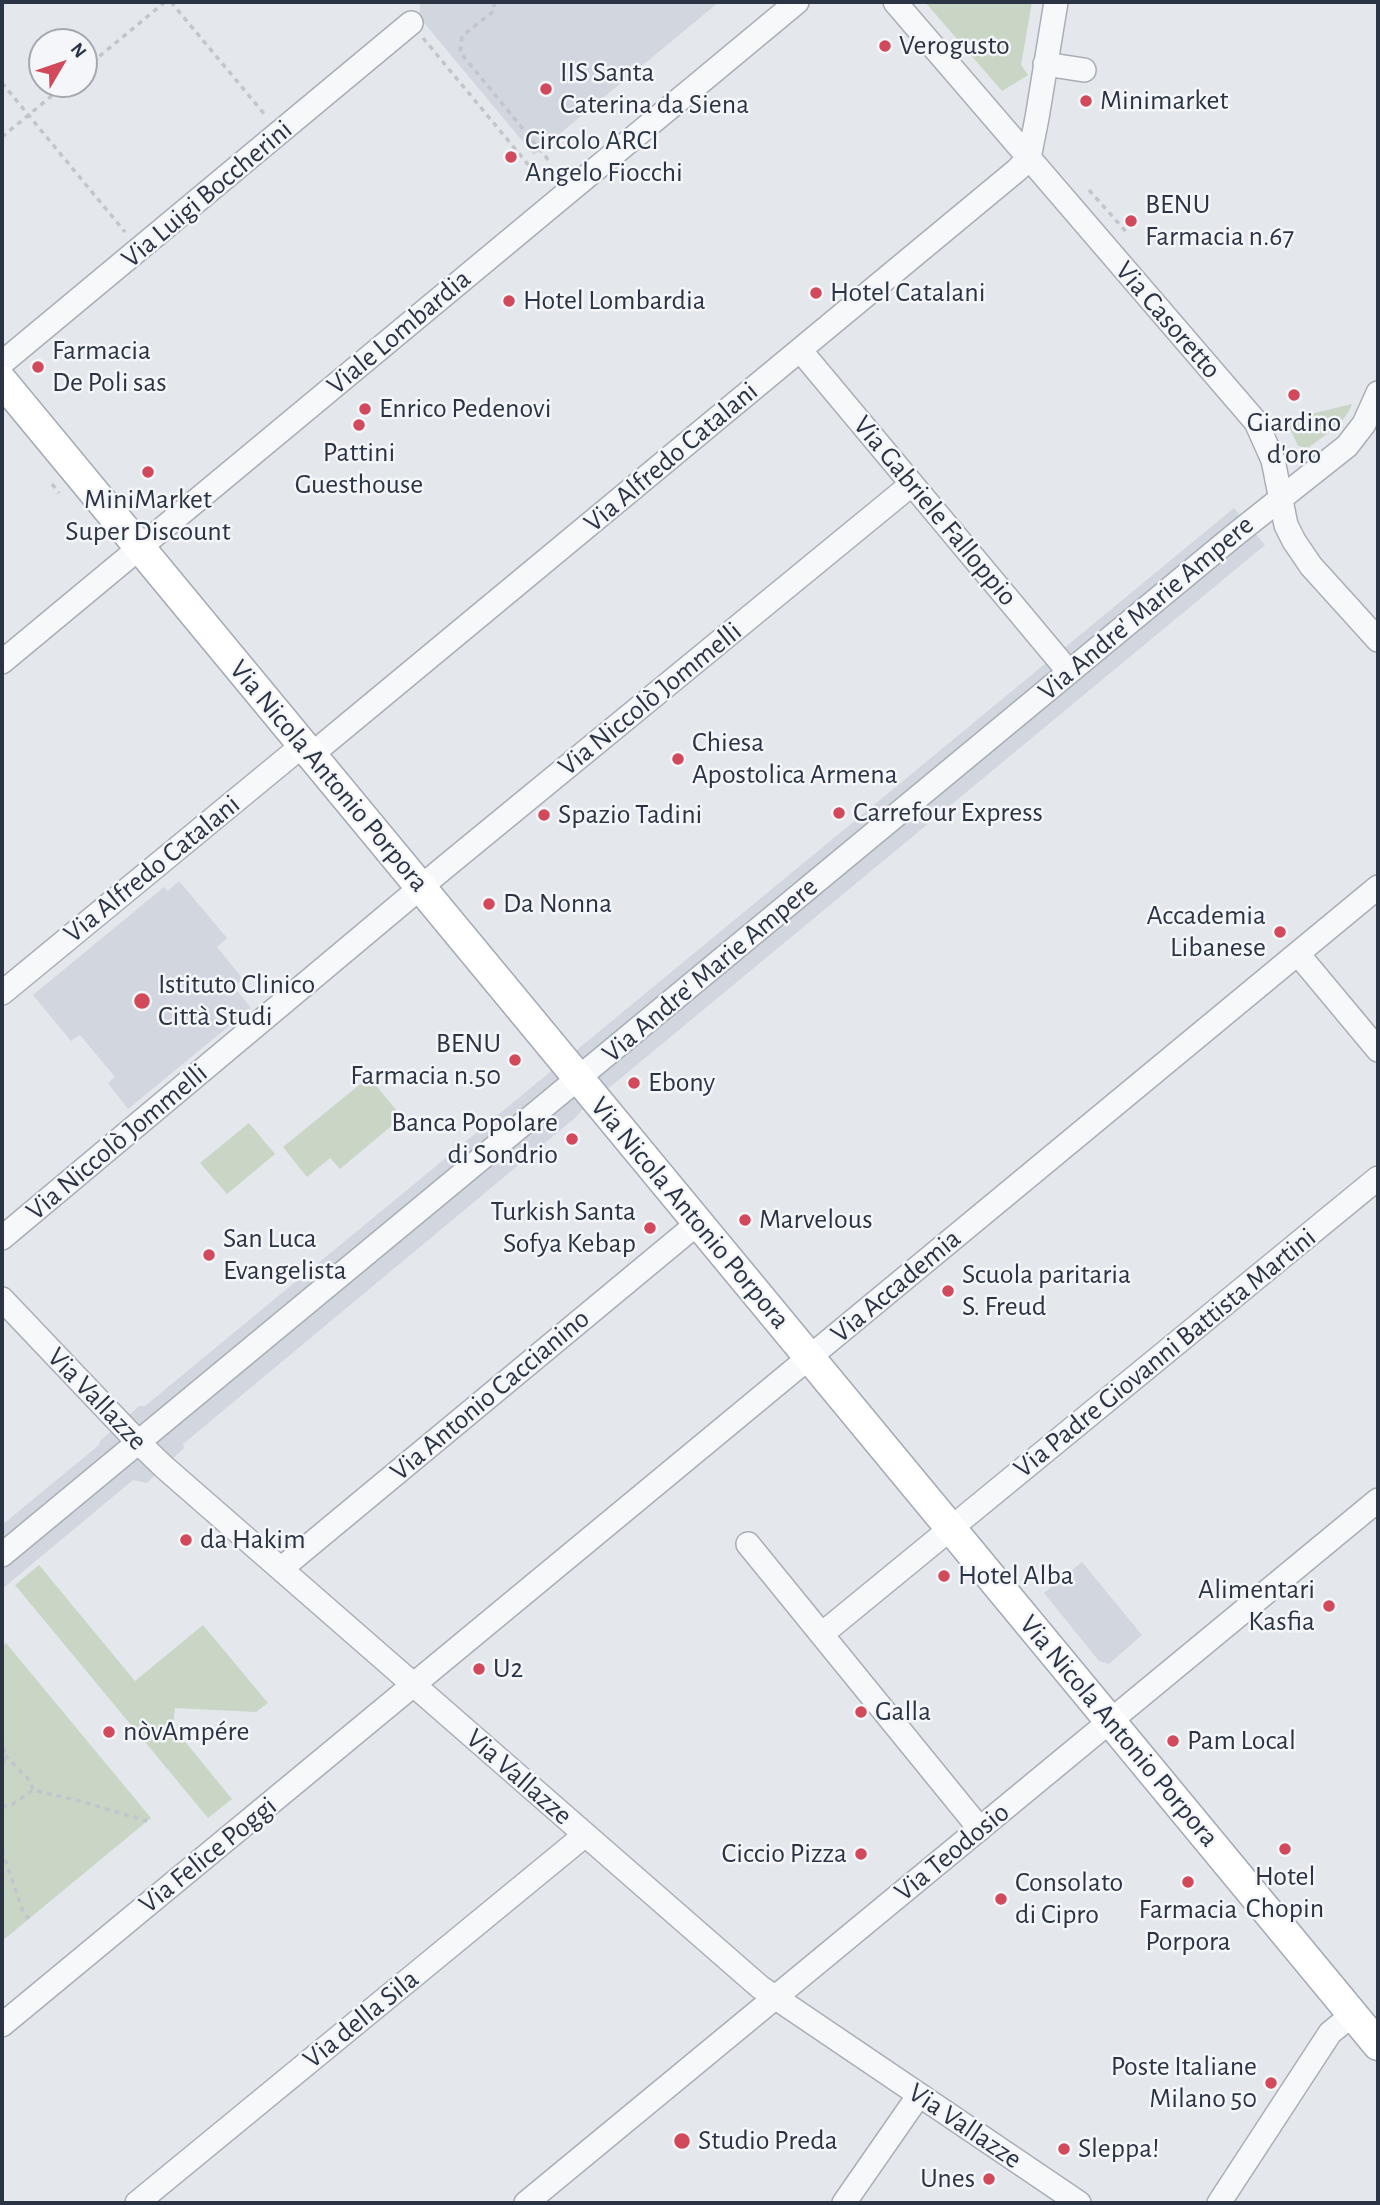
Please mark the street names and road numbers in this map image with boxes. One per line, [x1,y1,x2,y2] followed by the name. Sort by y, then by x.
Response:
[115,113,299,275] street label: Via Luigi Boccherini
[1108,254,1228,386] street label: Via Casoretto
[320,262,478,402] street label: Viale Lombardia
[577,374,765,540] street label: Via Alfredo Catalani
[846,409,1024,613] street label: Via Gabriele Falloppio
[1032,508,1260,708] street label: Via Andre' Marie Ampere
[552,615,748,783] street label: Via Niccolò Jommelli
[222,653,436,899] street label: Via Nicola Antonio Porpora
[57,788,247,950] street label: Via Alfredo Catalani
[596,870,824,1070] street label: Via Andre' Marie Ampere
[20,1056,214,1228] street label: Via Niccolò Jommelli
[583,1090,797,1336] street label: Via Nicola Antonio Porpora
[1007,1221,1323,1485] street label: Via Padre Giovanni Battista Martini
[824,1222,968,1350] street label: Via Accademia
[383,1302,597,1488] street label: Via Antonio Caccianino
[40,1341,154,1457] street label: Via Vallazze
[1012,1608,1226,1854] street label: Via Nicola Antonio Porpora
[459,1722,579,1832] street label: Via Vallazze
[132,1789,284,1921] street label: Via Felice Poggi
[888,1796,1016,1908] street label: Via Teodosio
[297,1962,425,2076] street label: Via della Sila
[902,2076,1028,2176] street label: Via Vallazze

